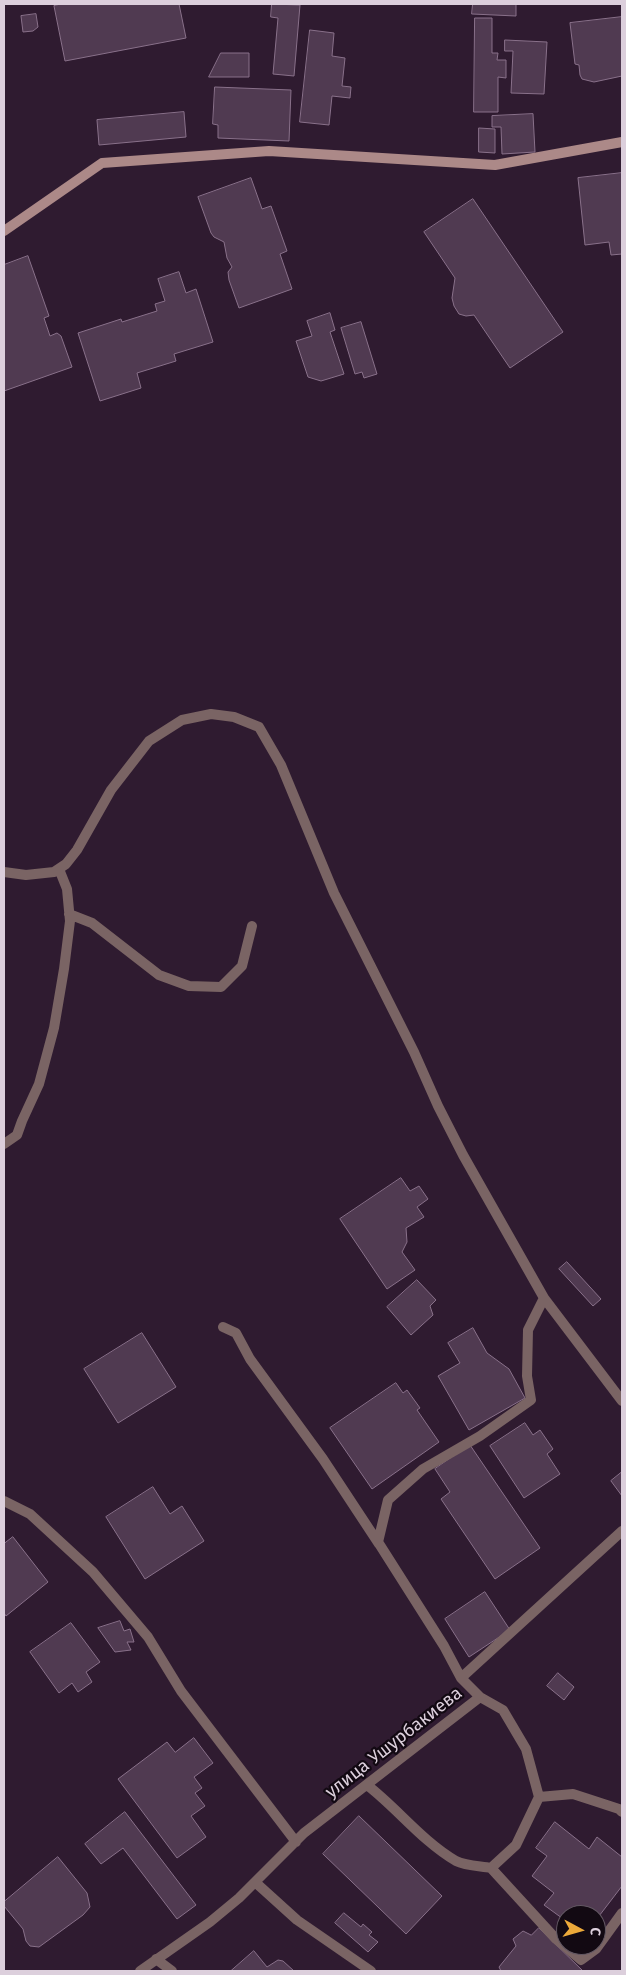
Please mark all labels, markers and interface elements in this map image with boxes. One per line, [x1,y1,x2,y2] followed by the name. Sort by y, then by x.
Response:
[321,1683,467,1803] street label: улица Ушурбакиева
[556,1905,606,1955] north arrow
[587,1927,604,1936] text: С

